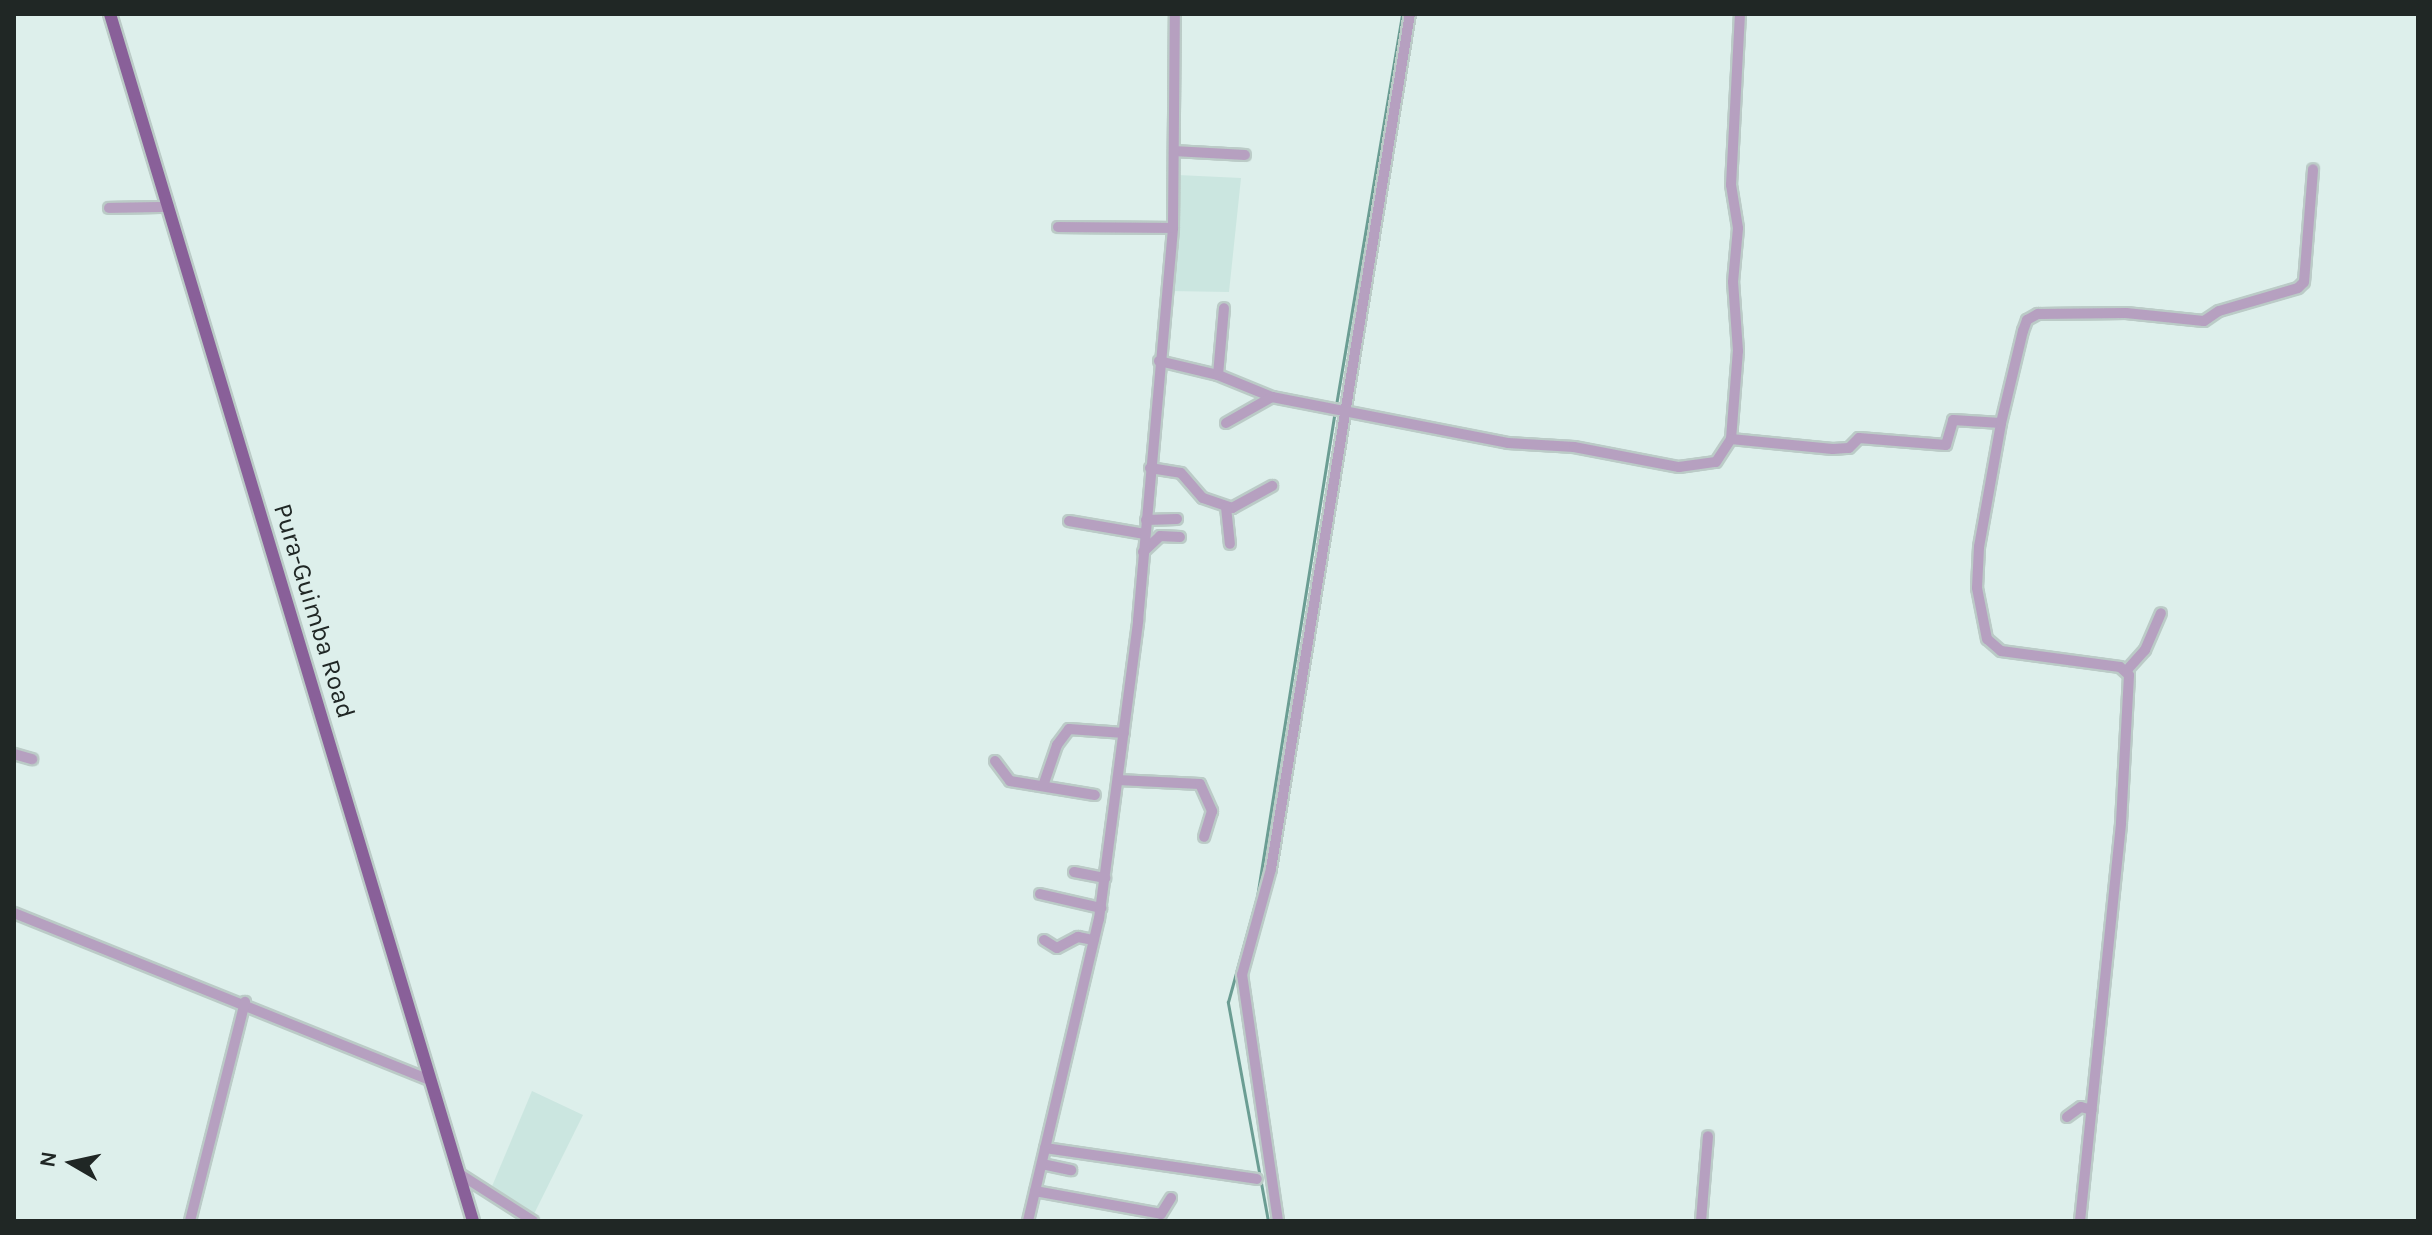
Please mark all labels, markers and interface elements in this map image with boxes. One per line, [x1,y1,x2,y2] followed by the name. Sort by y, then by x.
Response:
[266,500,362,722] street label: Pura-Guimba Road
[32,1123,112,1203] north arrow
[34,1149,62,1169] text: N

